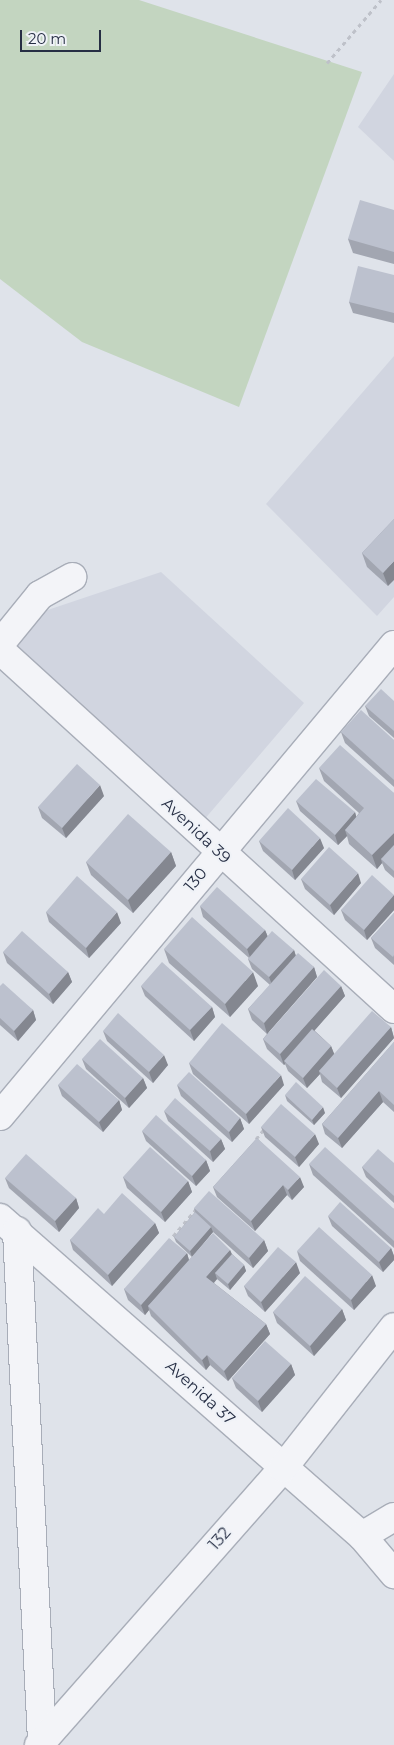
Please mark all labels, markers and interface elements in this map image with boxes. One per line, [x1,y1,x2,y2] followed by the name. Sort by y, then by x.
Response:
[22,20,104,52] scale bar
[28,29,66,48] text: 20 m
[157,794,235,868] street label: Avenida 39
[180,864,212,896] street label: 130
[161,1357,239,1429] street label: Avenida 37
[205,1524,235,1554] street label: 132

